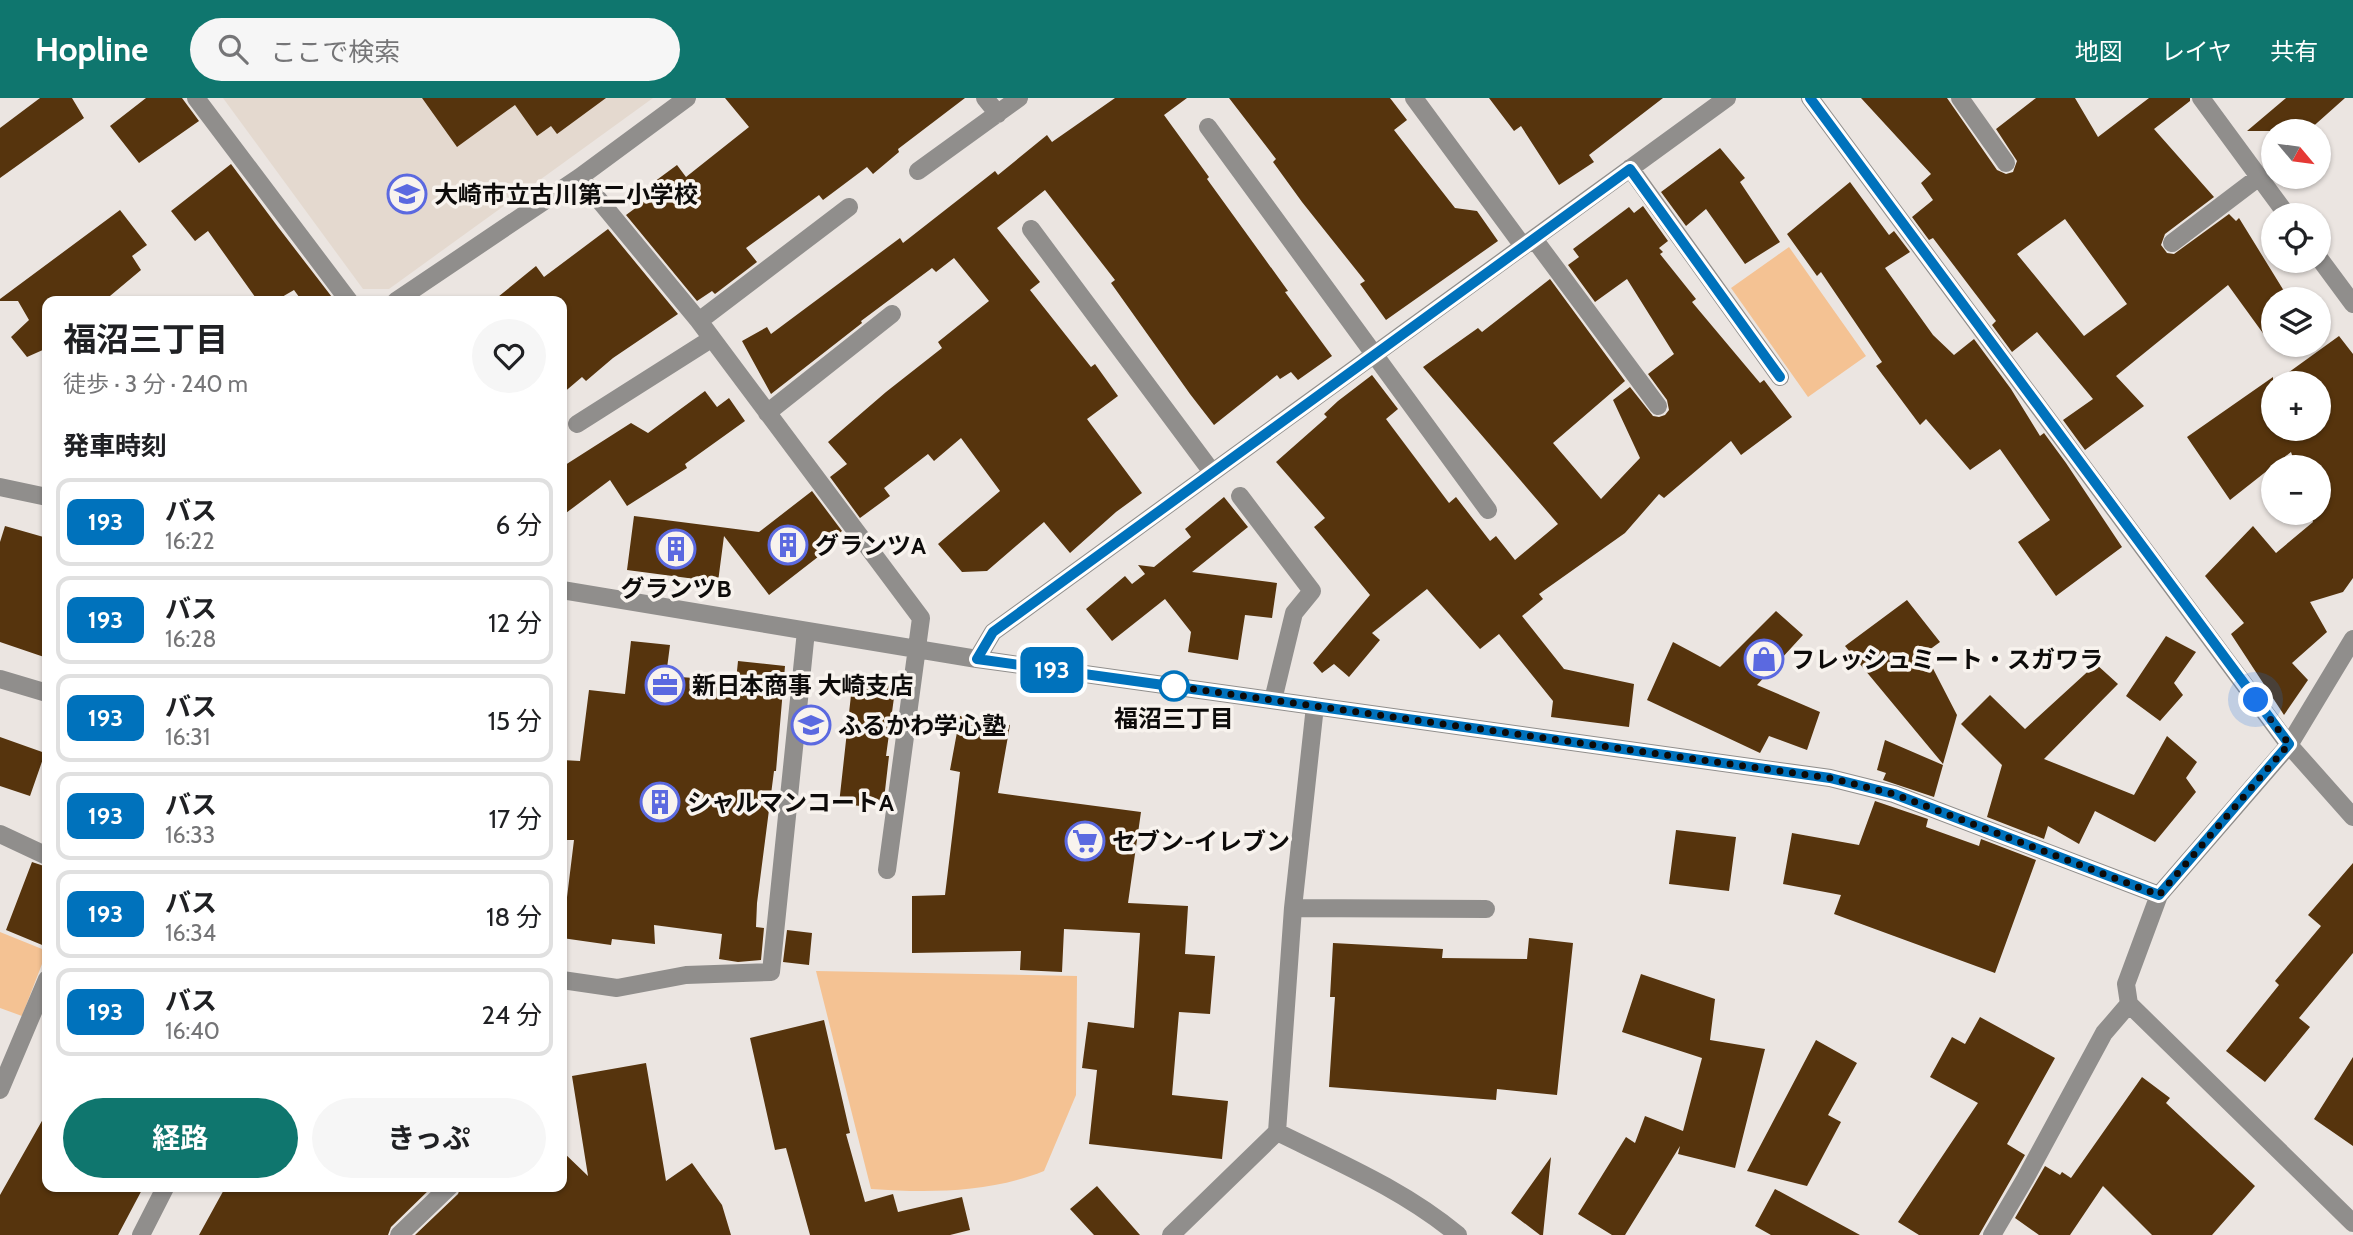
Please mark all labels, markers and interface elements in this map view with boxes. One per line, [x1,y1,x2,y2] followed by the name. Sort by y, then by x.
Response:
[190,18,680,81] search box
[35,29,148,69] text: Hopline
[214,30,252,68] icon: search
[270,36,400,68] text: ここで検索
[2075,37,2123,66] text: 地図
[2161,37,2232,66] text: レイヤ
[2270,37,2318,66] text: 共有
[2261,119,2331,189] north arrow
[2261,119,2331,525] map controls
[386,173,428,215] school or university icon: 大崎市立古川第二小学校
[434,180,698,209] place label: 大崎市立古川第二小学校
[2261,203,2331,273] button: locate
[2261,287,2331,357] button: layers
[63,319,228,359] text: 福沼三丁目
[472,319,546,393] button: heart
[63,370,248,398] text: 徒歩 · 3 分 · 240 m
[2261,371,2331,441] button: +
[63,430,167,462] text: 発車時刻
[2261,455,2331,525] button: −
[165,495,217,527] text: バス
[88,507,123,536] text: 193
[495,509,542,541] text: 6 分
[767,524,809,566] building icon: グランツA
[165,527,214,555] text: 16:22
[655,528,697,570] building icon: グランツB
[815,531,926,560] place label: グランツA
[620,574,732,603] place label: グランツB
[165,593,217,625] text: バス
[88,605,123,634] text: 193
[488,607,542,639] text: 12 分
[165,625,216,653] text: 16:28
[1743,638,1785,680] shop icon: フレッシュミート・スガワラ
[1791,645,2103,674] place label: フレッシュミート・スガワラ
[1012,647,1092,693] line badge: 193
[1034,655,1070,684] text: 193
[644,664,686,706] office icon: 新日本商事 大崎支店
[692,671,913,700] place label: 新日本商事 大崎支店
[1159,671,1189,701] marker: 福沼三丁目
[2238,682,2273,717] your location
[165,691,217,723] text: バス
[88,703,123,732] text: 193
[790,704,832,746] school or university icon: ふるかわ学心塾
[1114,704,1234,733] place label: 福沼三丁目
[488,705,542,737] text: 15 分
[838,711,1006,740] place label: ふるかわ学心塾
[165,723,210,751] text: 16:31
[639,781,681,823] building icon: シャルマンコートA
[687,788,894,817] place label: シャルマンコートA
[165,789,217,821] text: バス
[88,801,123,830] text: 193
[489,803,542,835] text: 17 分
[1064,820,1106,862] supermarket icon: セブン-イレブン
[165,821,215,849] text: 16:33
[1112,827,1290,856] place label: セブン-イレブン
[165,887,217,919] text: バス
[88,899,123,928] text: 193
[486,901,542,933] text: 18 分
[165,919,216,947] text: 16:34
[165,985,217,1017] text: バス
[88,997,123,1026] text: 193
[481,999,542,1031] text: 24 分
[165,1017,220,1045] text: 16:40
[63,1098,298,1178] button: 経路
[312,1098,546,1178] button: きっぷ

